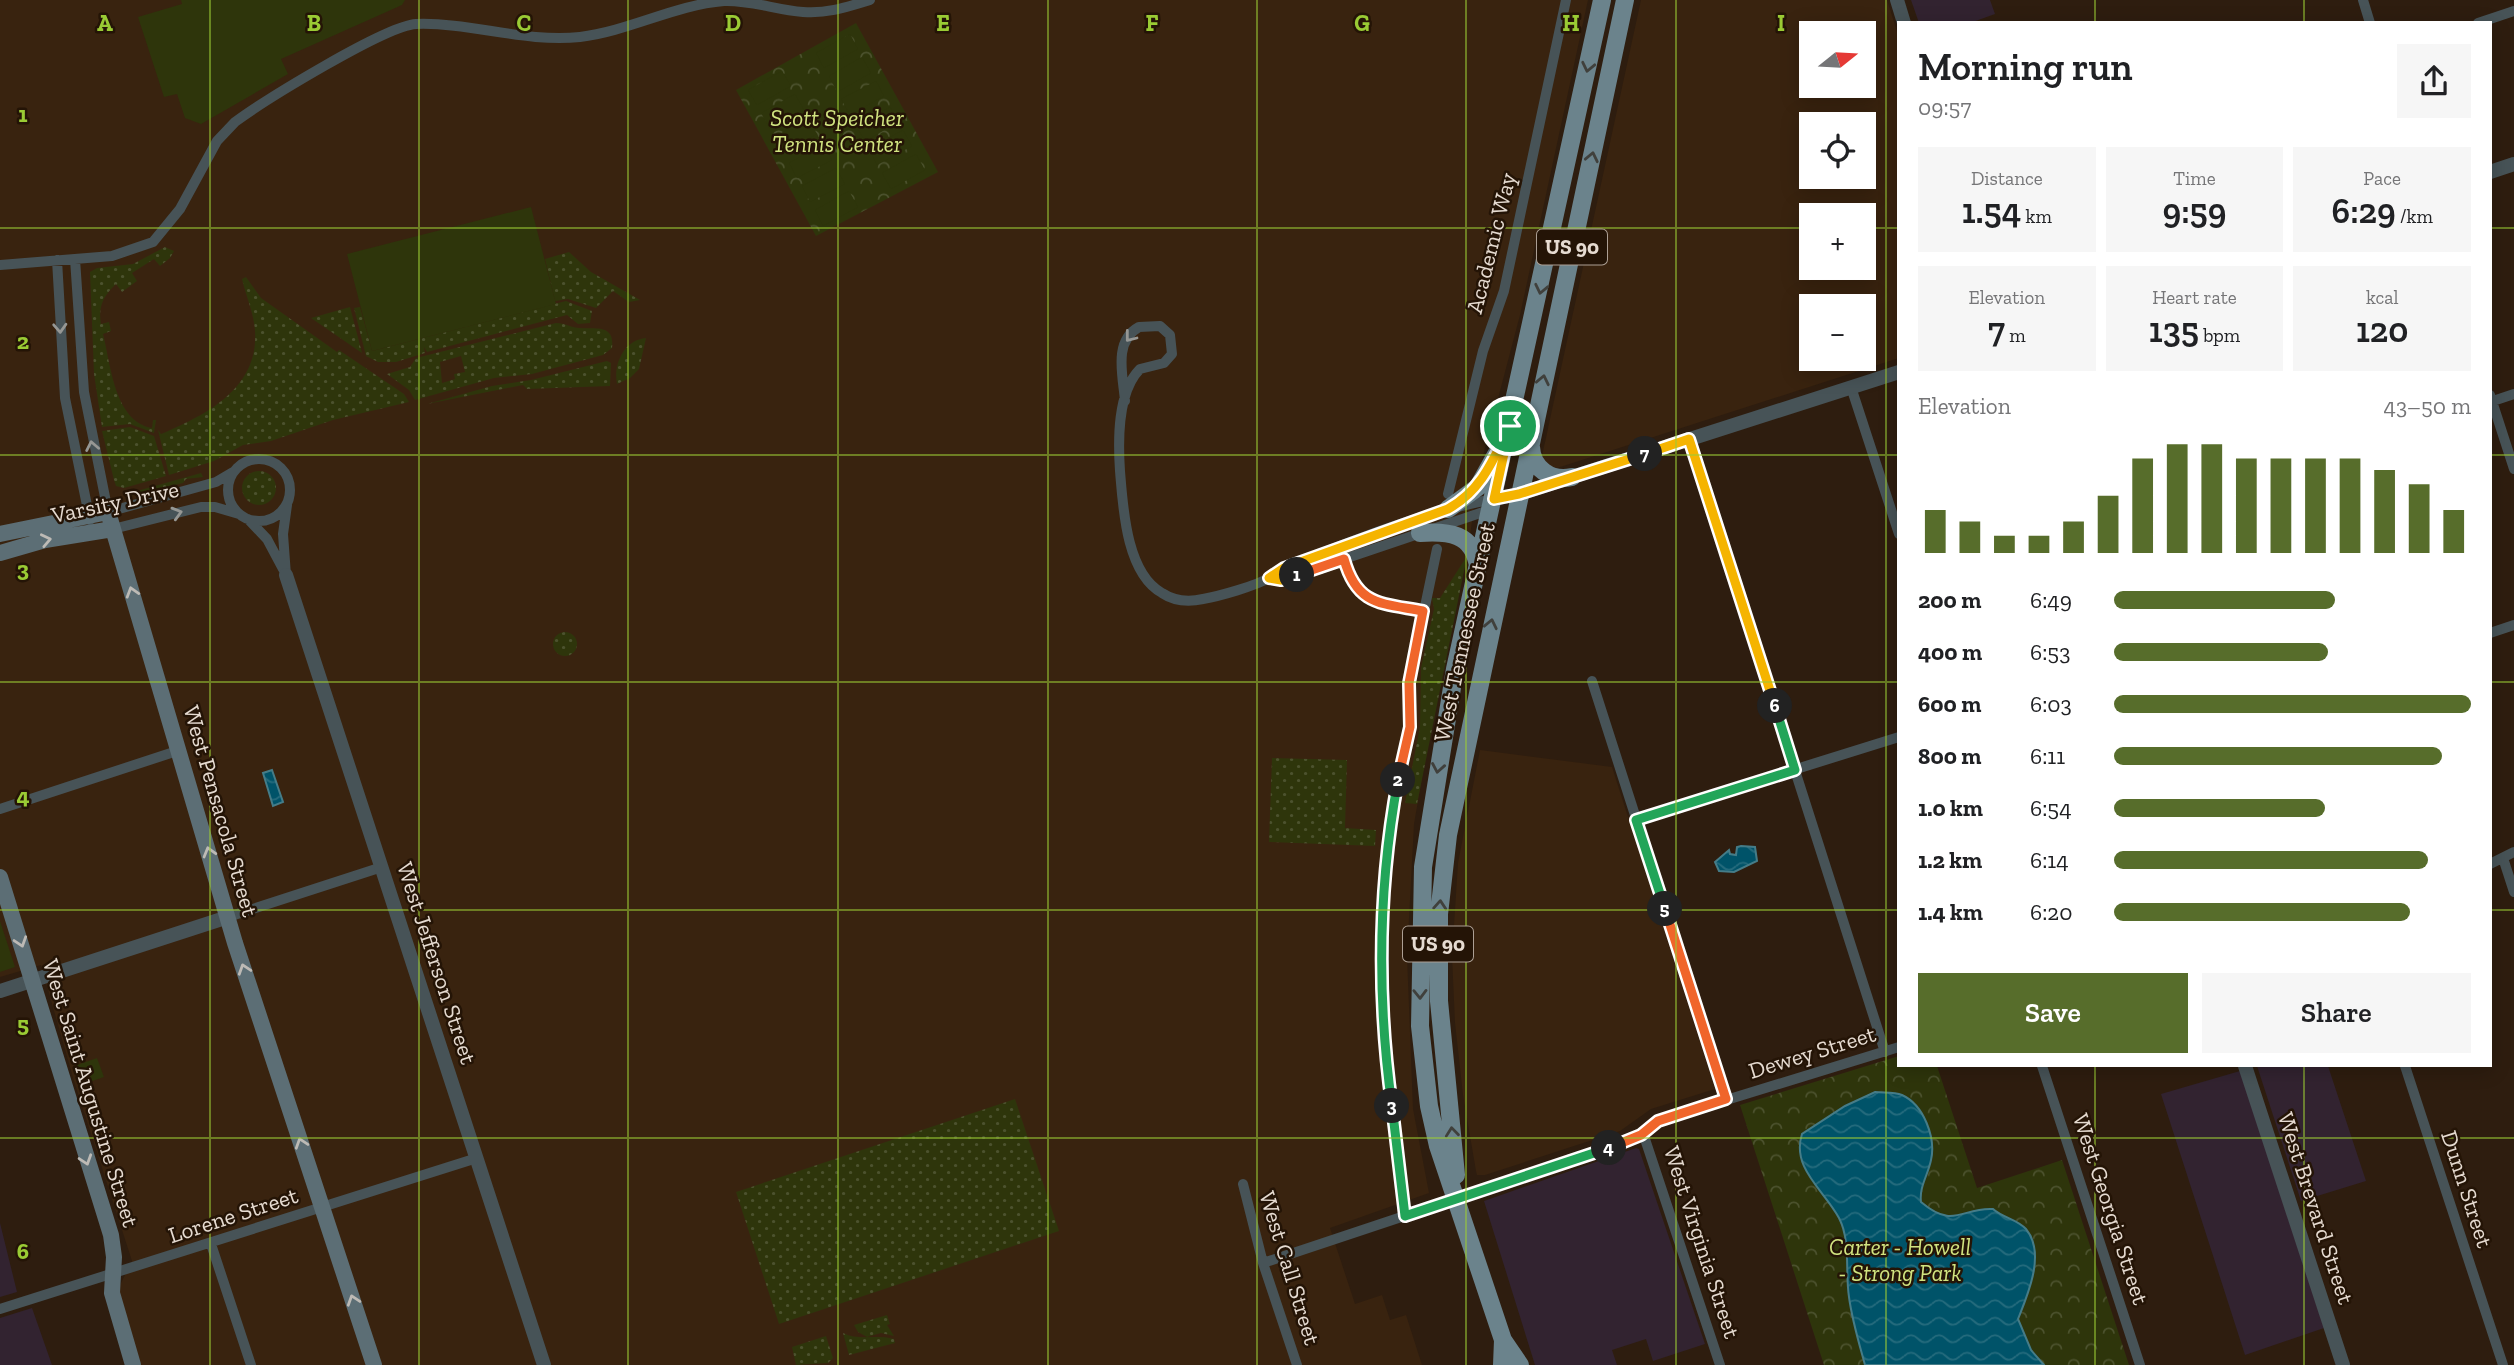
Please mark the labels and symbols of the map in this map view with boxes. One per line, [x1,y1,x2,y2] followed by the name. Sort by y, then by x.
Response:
[97,9,113,37] text: A
[307,9,321,37] text: B
[517,9,531,37] text: C
[725,9,741,37] text: D
[936,9,950,37] text: E
[1145,9,1159,37] text: F
[1354,9,1370,37] text: G
[1562,9,1580,37] text: H
[1777,9,1785,37] text: I
[1799,21,1876,98] north arrow
[1582,61,1596,73] one-way arrow
[18,100,28,128] text: 1
[770,104,904,158] park label: Scott Speicher Tennis Center
[1583,151,1598,163] one-way arrow
[1460,170,1522,316] street label: Academic Way
[1537,230,1607,264] road number: US 90
[1534,283,1549,295] one-way arrow
[52,323,67,334] one-way arrow
[17,327,29,355] text: 2
[1126,329,1138,342] one-way arrow
[1535,374,1550,386] one-way arrow
[1480,396,1540,456] pin
[1628,436,1662,472] pin: 7
[86,440,101,452] one-way arrow
[48,475,181,529] street label: Varsity Drive
[171,507,183,522] one-way arrow
[1427,520,1501,744] street label: West Tennessee Street
[40,534,52,549] one-way arrow
[17,555,29,583] text: 3
[1280,558,1314,592] pin: 1
[126,586,140,599] one-way arrow
[1482,618,1497,630] one-way arrow
[1758,688,1792,724] pin: 6
[177,702,265,920] street label: West Pensacola Street
[1380,762,1416,798] pin: 2
[1431,762,1446,773] one-way arrow
[16,782,30,810] text: 4
[203,846,218,858] one-way arrow
[391,858,483,1068] street label: West Jefferson Street
[1648,892,1682,926] pin: 5
[1432,899,1447,910] one-way arrow
[1403,926,1473,962] road number: US 90
[13,935,27,948] one-way arrow
[37,956,145,1231] street label: West Saint Augustine Street
[238,963,252,976] one-way arrow
[1412,989,1428,1000] one-way arrow
[17,1010,29,1038] text: 5
[1745,1019,1879,1085] street label: Dewey Street
[1374,1088,1410,1124] pin: 3
[2272,1109,2360,1308] street label: West Brevard Street
[2067,1110,2155,1308] street label: West Georgia Street
[1445,1126,1460,1137] one-way arrow
[2435,1127,2499,1251] street label: Dunn Street
[1592,1130,1626,1166] pin: 4
[295,1137,309,1150] one-way arrow
[1658,1142,1746,1342] street label: West Virginia Street
[78,1153,92,1166] one-way arrow
[165,1181,302,1249] street label: Lorene Street
[1253,1188,1327,1349] street label: West Call Street
[1829,1233,1971,1287] park label: Carter - Howell - Strong Park
[17,1237,29,1265] text: 6
[346,1294,361,1306] one-way arrow

